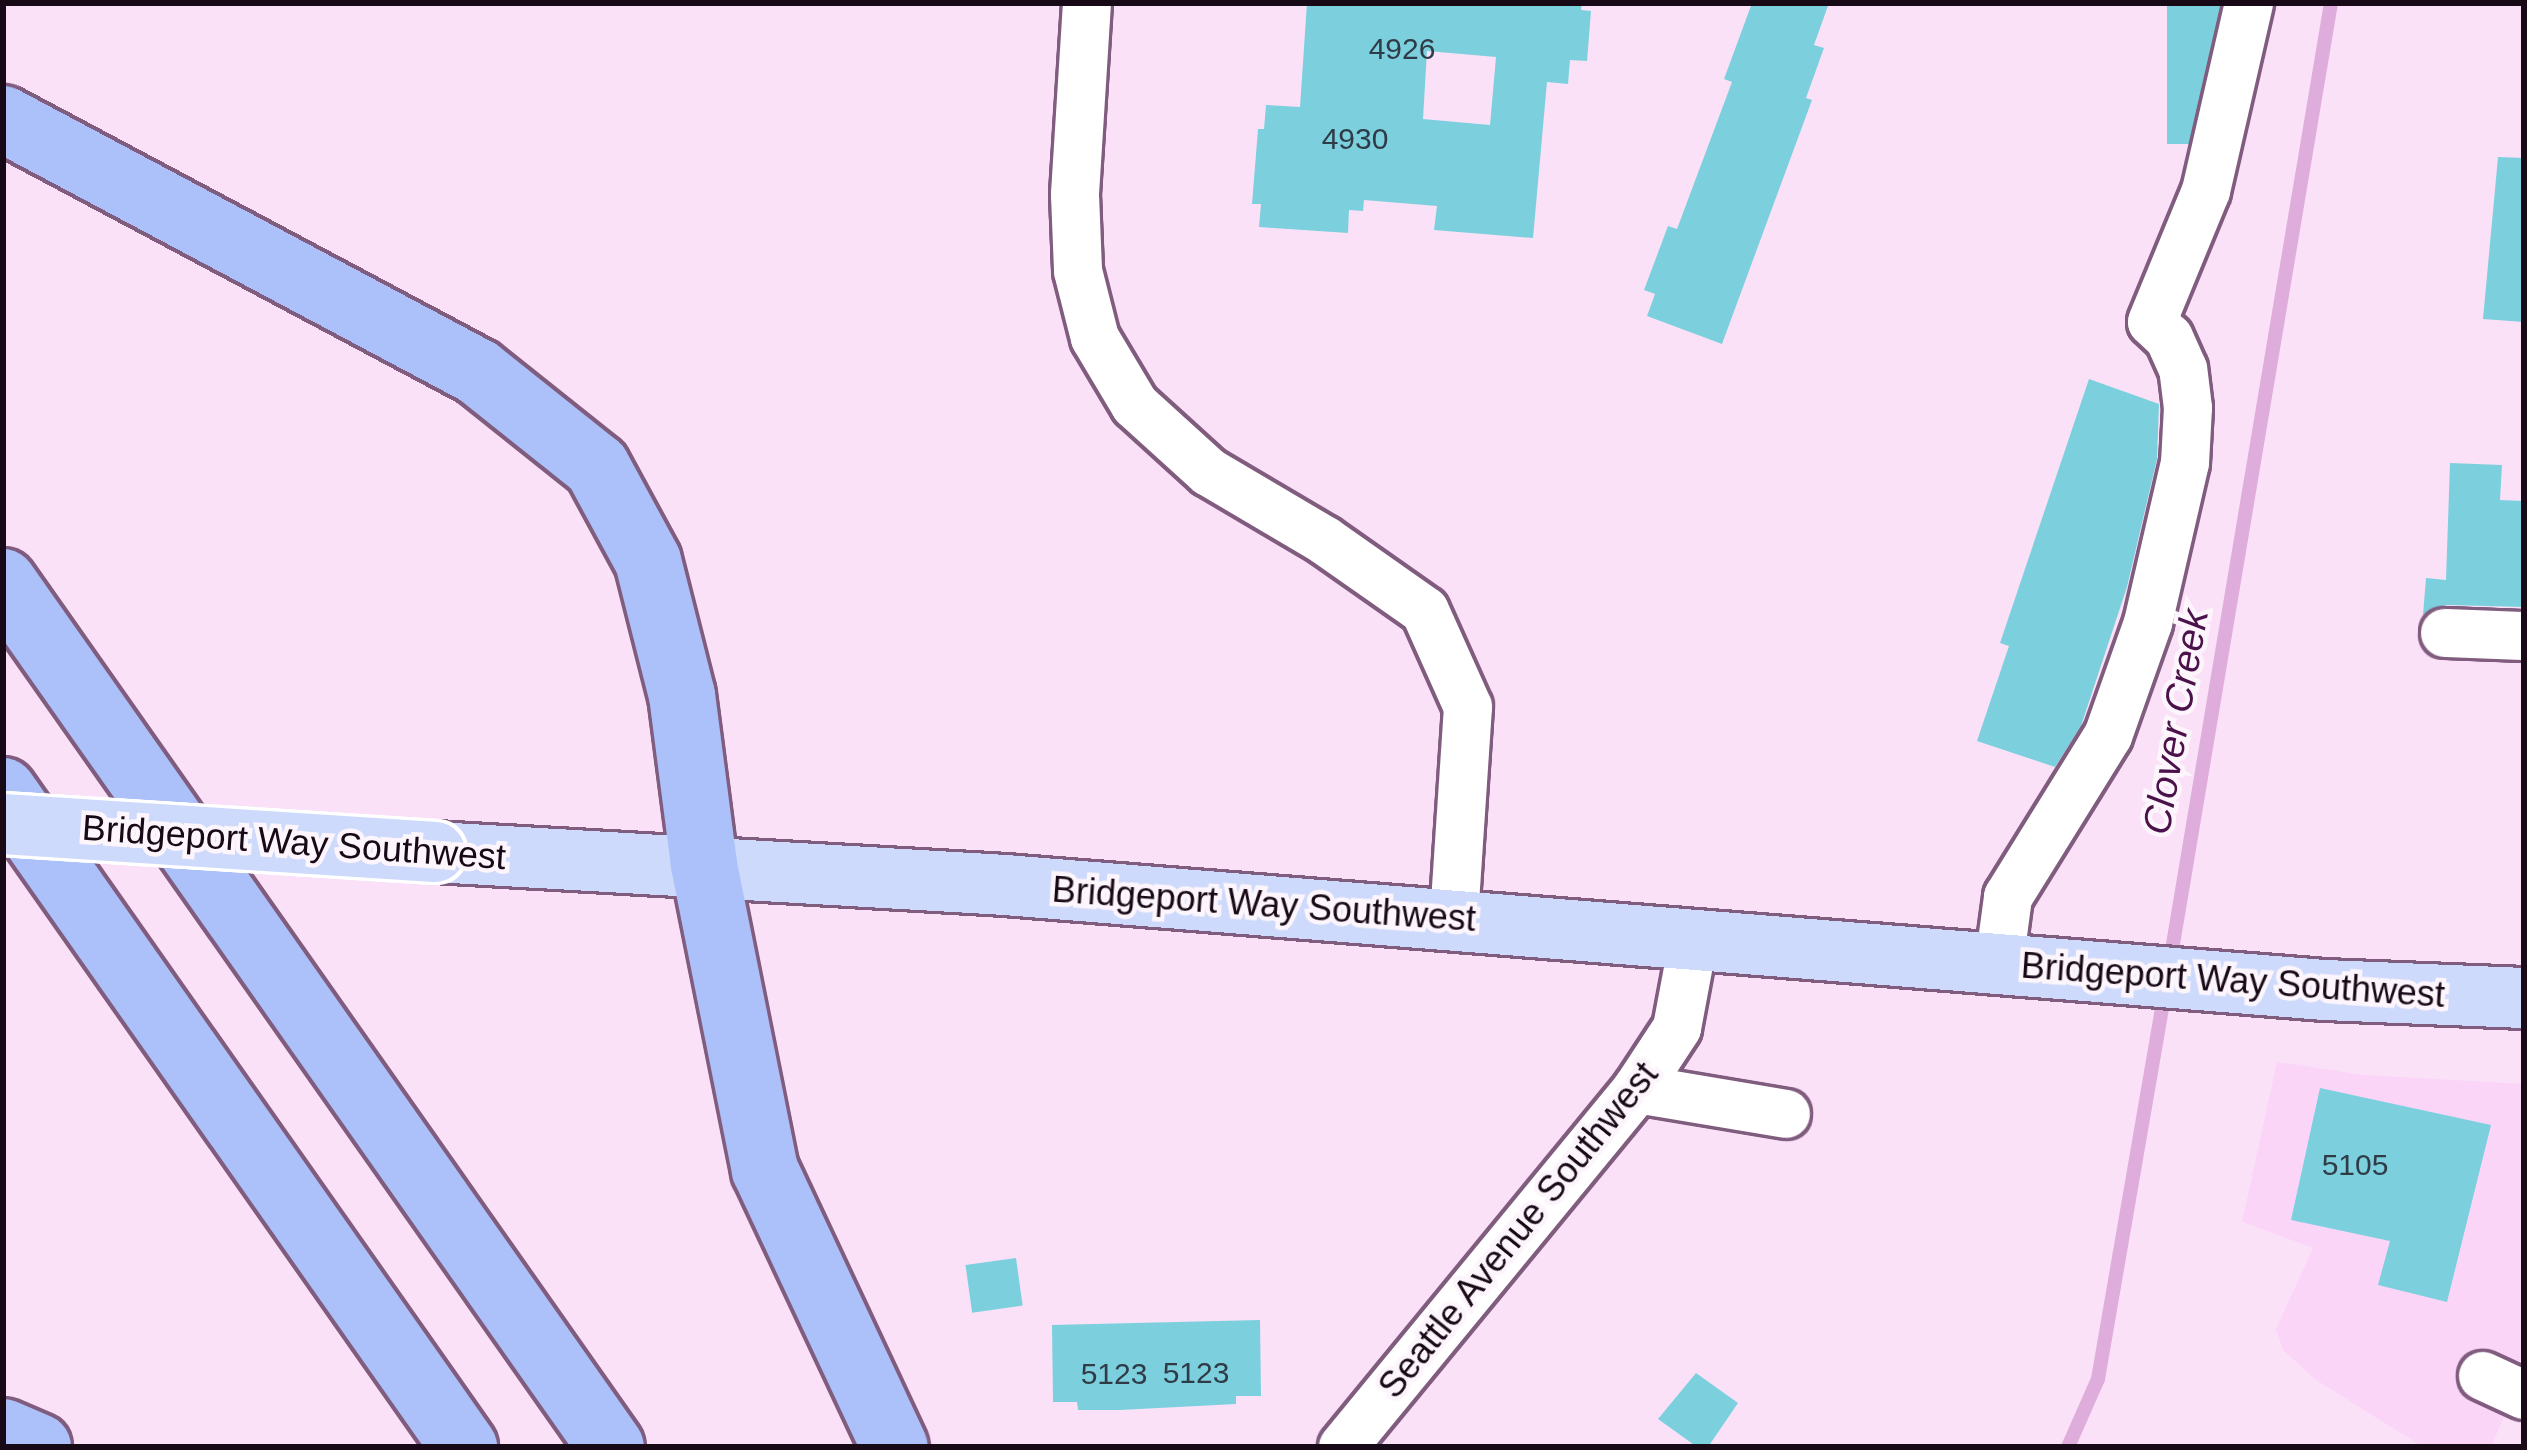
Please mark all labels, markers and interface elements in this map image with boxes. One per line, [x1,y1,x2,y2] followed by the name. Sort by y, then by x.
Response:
[1369,31,1435,67] house number: 4926
[1322,121,1388,157] house number: 4930
[2133,606,2219,838] water label: Clover Creek
[81,806,507,878] street label: Bridgeport Way Southwest
[1051,868,1477,940] street label: Bridgeport Way Southwest
[2020,944,2446,1016] street label: Bridgeport Way Southwest
[1369,1053,1667,1407] street label: Seattle Avenue Southwest
[2322,1147,2388,1183] house number: 5105
[1163,1355,1229,1391] house number: 5123
[1081,1356,1147,1392] house number: 5123

